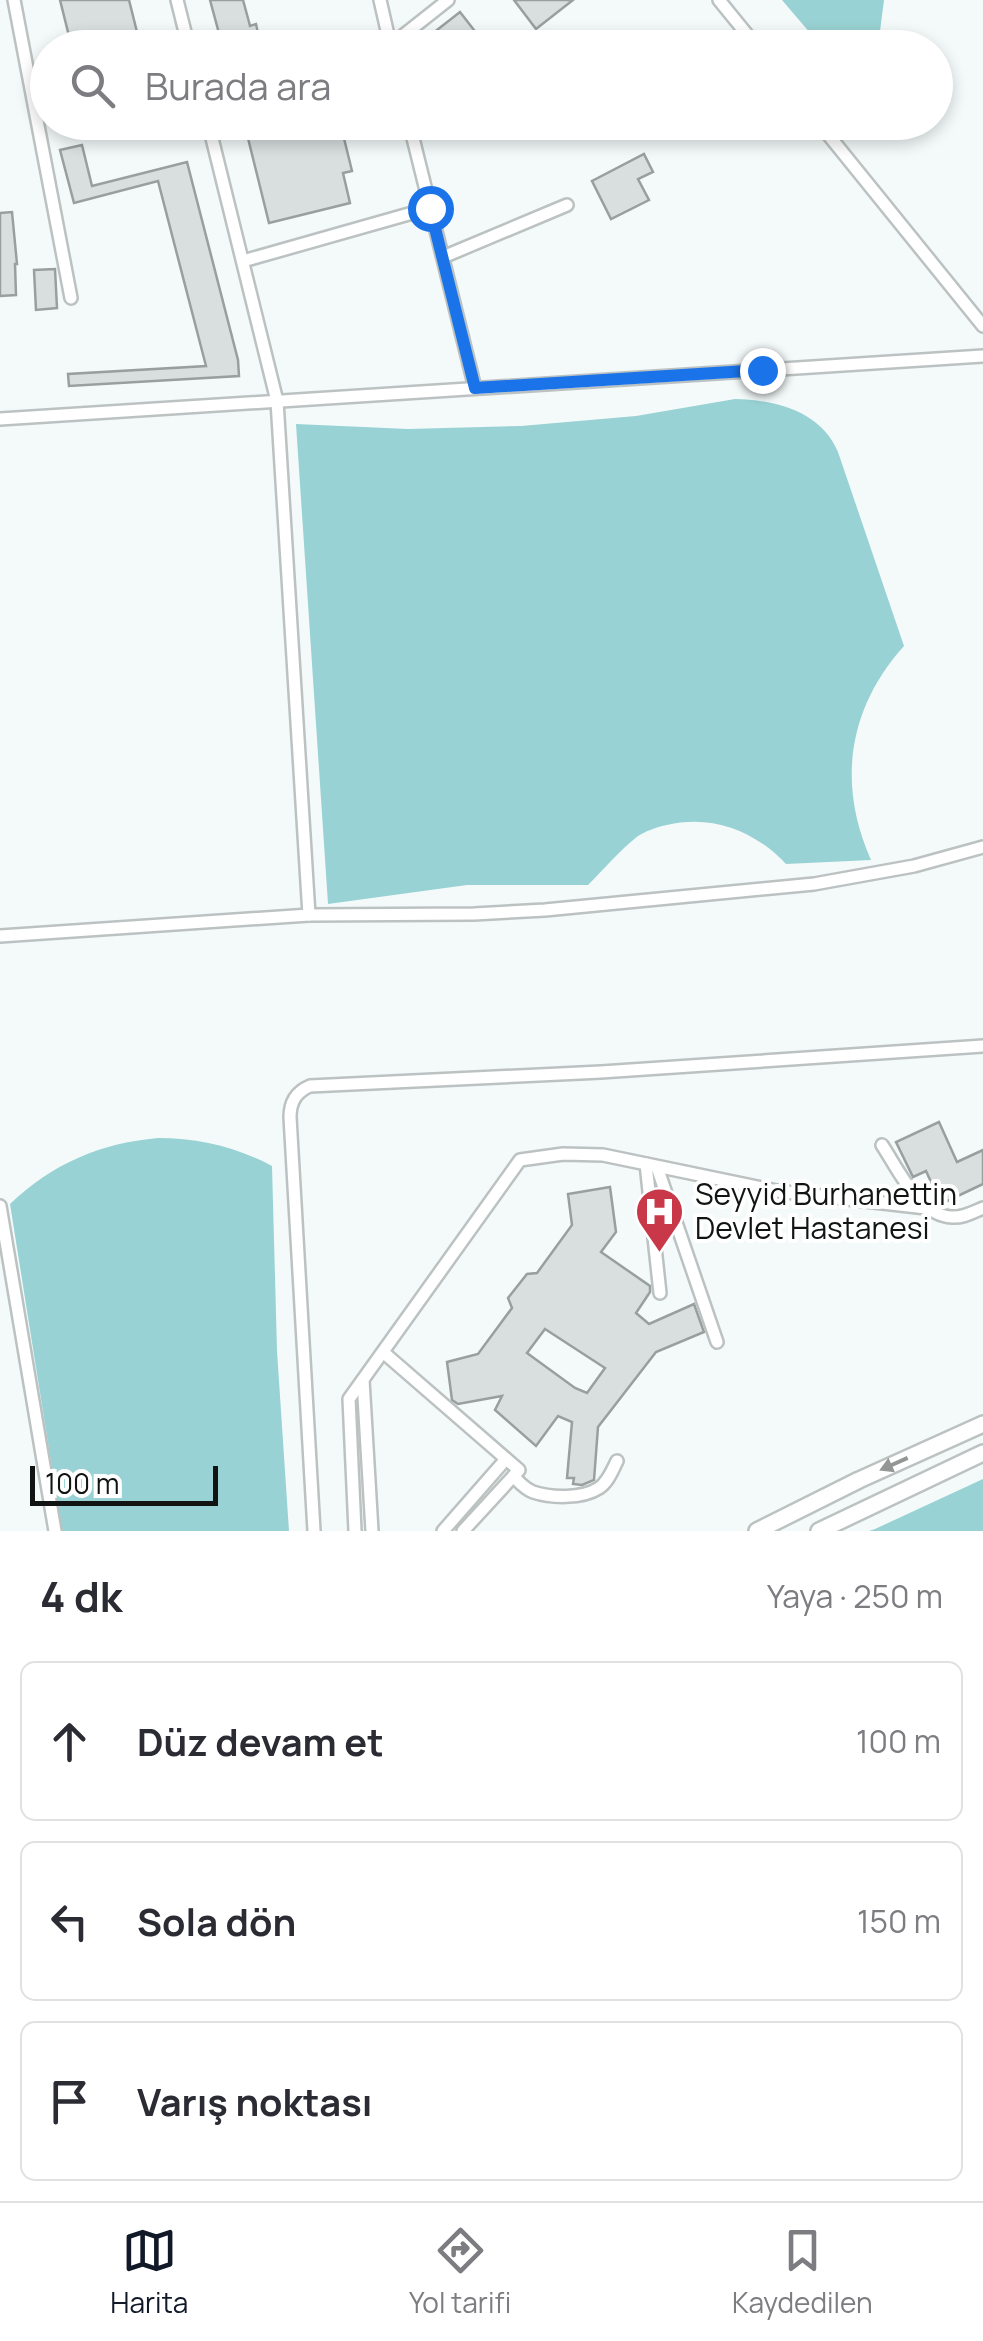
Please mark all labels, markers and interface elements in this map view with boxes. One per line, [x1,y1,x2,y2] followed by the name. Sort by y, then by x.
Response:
[30,30,953,140] search box
[65,58,120,113] icon: search
[145,59,331,111] text: Burada ara
[408,186,454,232] route start
[740,348,786,394] route end
[695,1173,957,1248] place label: Seyyid Burhanettin Devlet Hastanesi
[634,1186,686,1254] hospital icon: Seyyid Burhanettin Devlet Hastanesi
[879,1456,908,1473] one-way arrow
[30,1461,218,1506] scale bar
[45,1464,119,1502] text: 100 m
[40,1567,122,1625] text: 4 dk
[767,1574,943,1618] text: Yaya · 250 m
[42,1714,97,1769] icon: ahead
[137,1715,384,1767] text: Düz devam et
[856,1719,941,1763] text: 100 m
[42,1894,97,1949] icon: left
[137,1895,296,1947] text: Sola dön
[857,1899,941,1943] text: 150 m
[42,2074,97,2129] icon: arrive
[137,2075,372,2127] text: Varış noktası
[110,2223,188,2321] tab: Harita
[409,2223,511,2321] tab: Yol tarifi
[732,2223,873,2321] tab: Kaydedilen

